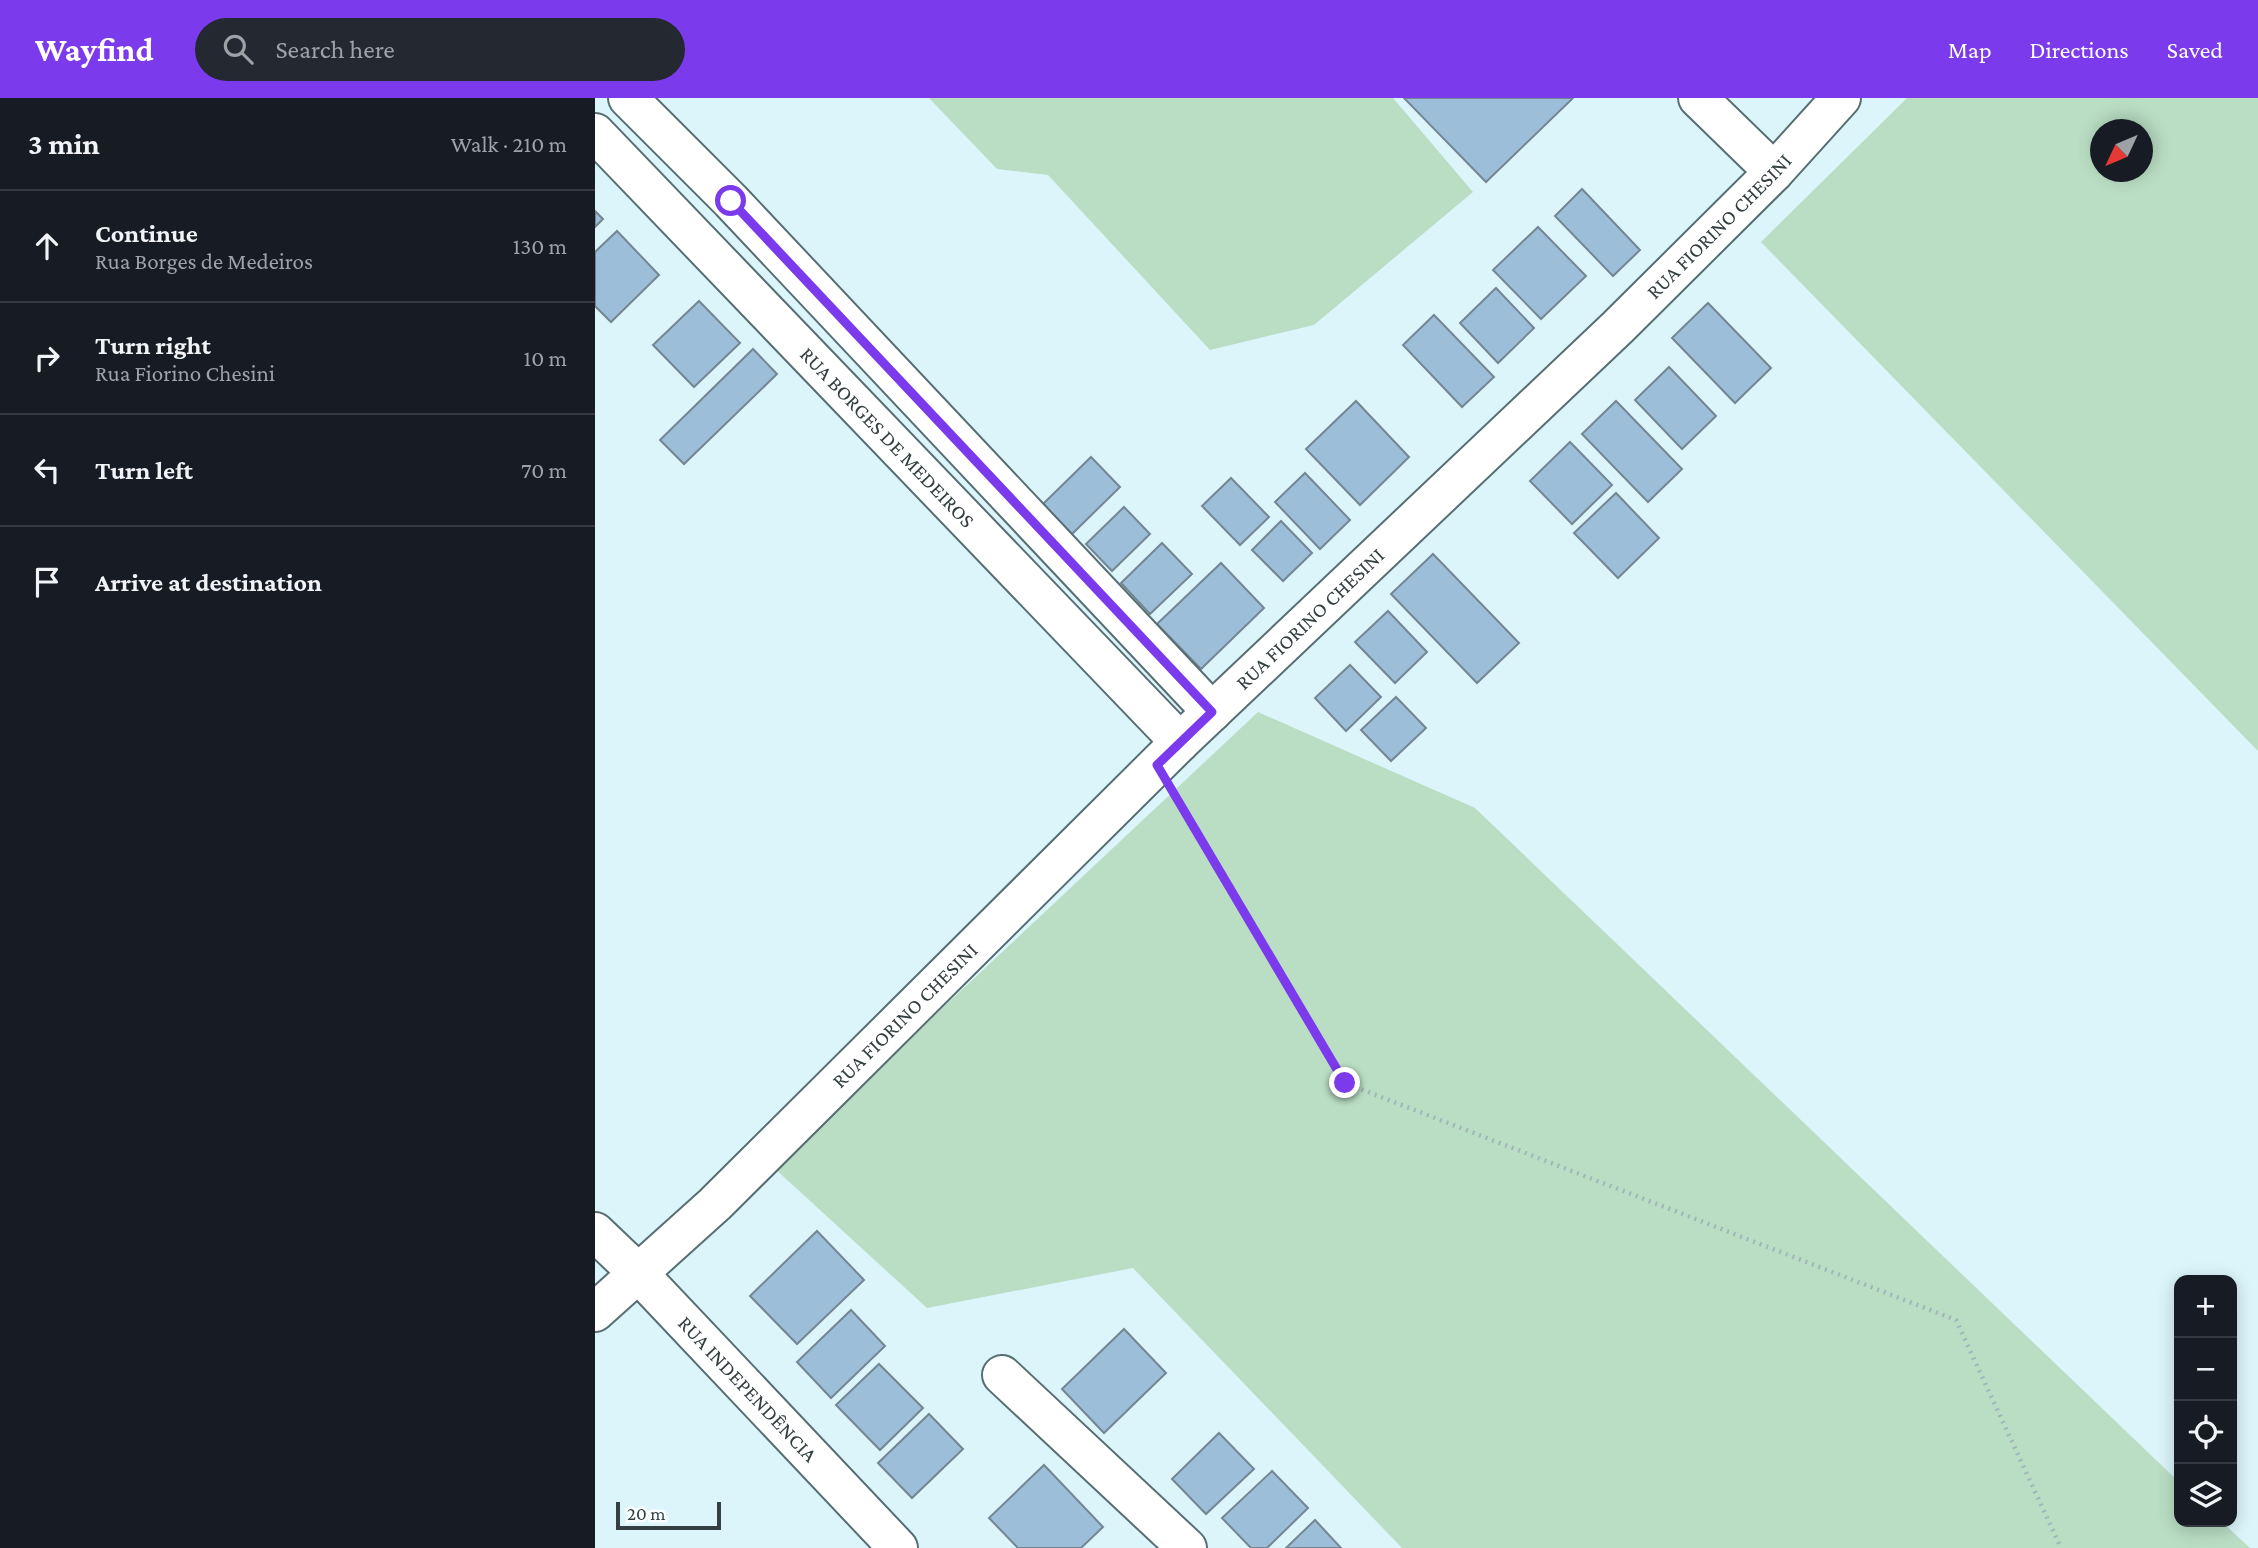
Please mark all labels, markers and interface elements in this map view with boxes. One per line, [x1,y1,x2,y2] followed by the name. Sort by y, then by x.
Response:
[195,18,685,81] search box
[219,30,257,68] icon: search
[35,31,153,68] text: Wayfind
[275,35,395,64] text: Search here
[1948,36,1992,63] text: Map
[2030,36,2129,63] text: Directions
[2167,36,2223,63] text: Saved
[2090,119,2153,182] north arrow
[28,127,100,160] text: 3 min
[451,131,567,157] text: Walk · 210 m
[1642,149,1797,304] street label: RUA FIORINO CHESINI
[715,185,746,216] route start
[95,219,198,248] text: Continue
[28,227,66,265] icon: ahead
[513,233,567,259] text: 130 m
[95,248,313,274] text: Rua Borges de Medeiros
[95,331,211,360] text: Turn right
[28,339,66,377] icon: right
[795,342,980,533] street label: RUA BORGES DE MEDEIROS
[524,345,567,371] text: 10 m
[95,360,275,386] text: Rua Fiorino Chesini
[28,451,66,489] icon: left
[95,456,193,485] text: Turn left
[521,457,567,483] text: 70 m
[1231,543,1389,695] street label: RUA FIORINO CHESINI
[28,563,66,601] icon: arrive
[95,568,322,597] text: Arrive at destination
[827,938,982,1093] street label: RUA FIORINO CHESINI
[1329,1067,1360,1098] route end
[2174,1275,2237,1527] map controls
[2174,1275,2237,1338] button: +
[673,1311,822,1467] street label: RUA INDEPENDÊNCIA
[2174,1338,2237,1401] button: −
[2174,1401,2237,1464] button: locate
[2174,1464,2237,1527] button: layers
[616,1499,721,1531] scale bar
[627,1503,666,1524] text: 20 m

